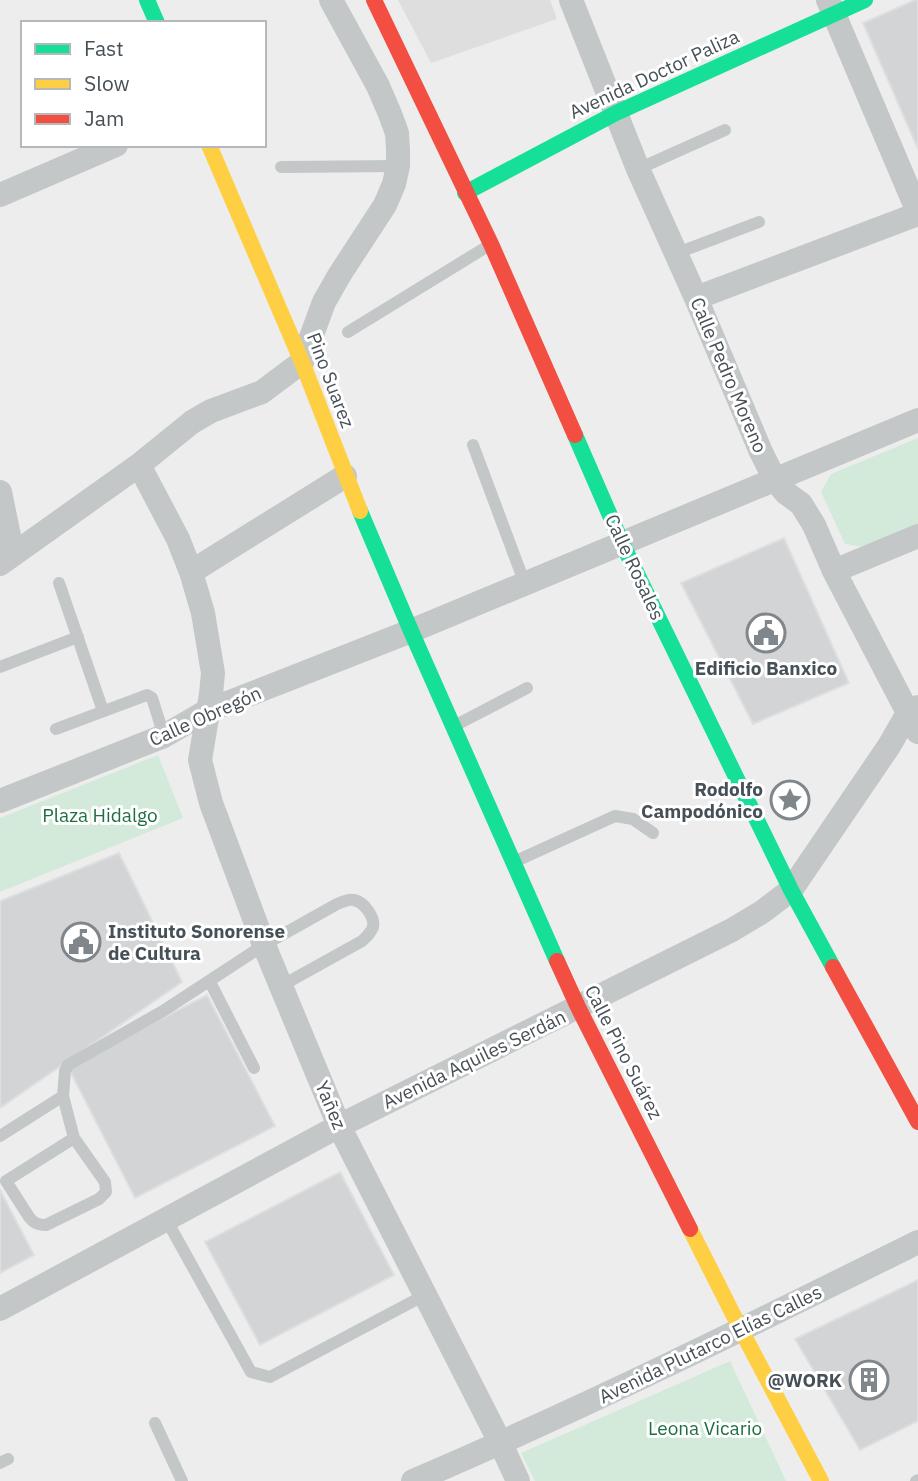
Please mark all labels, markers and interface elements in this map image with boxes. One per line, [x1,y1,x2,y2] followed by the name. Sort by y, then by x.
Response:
[21,21,266,147] legend
[565,24,743,124] street label: Avenida Doctor Paliza
[84,34,124,62] text: Fast
[84,69,130,97] text: Slow
[84,104,124,132] text: Jam
[685,294,773,456] street label: Calle Pedro Moreno
[302,329,360,431] street label: Pino Suarez
[600,510,670,624] street label: Calle Rosales
[745,612,787,654] public building icon: Edificio Banxico
[695,656,837,680] place label: Edificio Banxico
[145,681,265,751] street label: Calle Obregón
[641,777,763,823] place label: Rodolfo Campodónico
[769,779,811,821] place icon: Rodolfo Campodónico
[42,803,158,827] park label: Plaza Hidalgo
[108,919,285,965] place label: Instituto Sonorense de Cultura
[60,921,102,963] public building icon: Instituto Sonorense de Cultura
[580,981,668,1123] street label: Calle Pino Suárez
[378,1004,570,1114] street label: Avenida Aquiles Serdán
[310,1077,352,1133] street label: Yañez
[595,1279,825,1409] street label: Avenida Plutarco Elías Calles
[848,1359,890,1401] building icon: @WORK
[768,1368,842,1392] place label: @WORK
[648,1416,762,1440] park label: Leona Vicario

